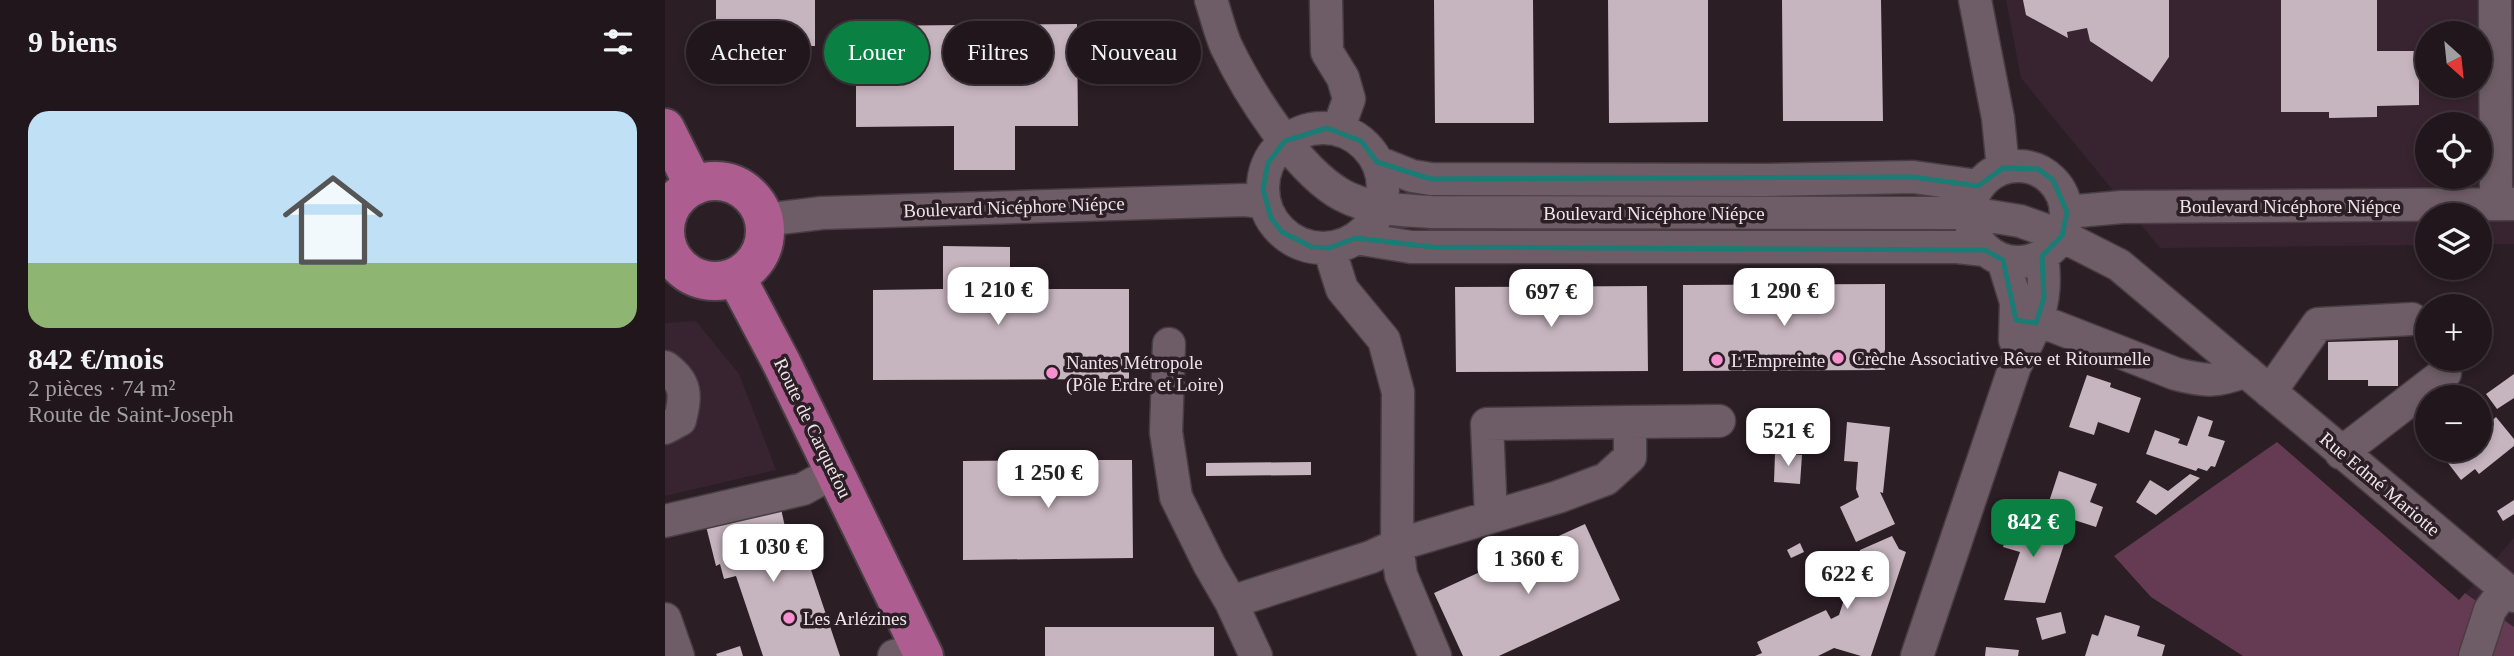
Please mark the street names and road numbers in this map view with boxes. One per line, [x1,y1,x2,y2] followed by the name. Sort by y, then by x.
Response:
[903,193,1125,221] street label: Boulevard Nicéphore Niépce
[2179,196,2401,217] street label: Boulevard Nicéphore Niépce
[1543,203,1765,224] street label: Boulevard Nicéphore Niépce
[770,355,856,502] street label: Route de Carquefou
[2316,428,2444,540] street label: Rue Edmé Mariotte

